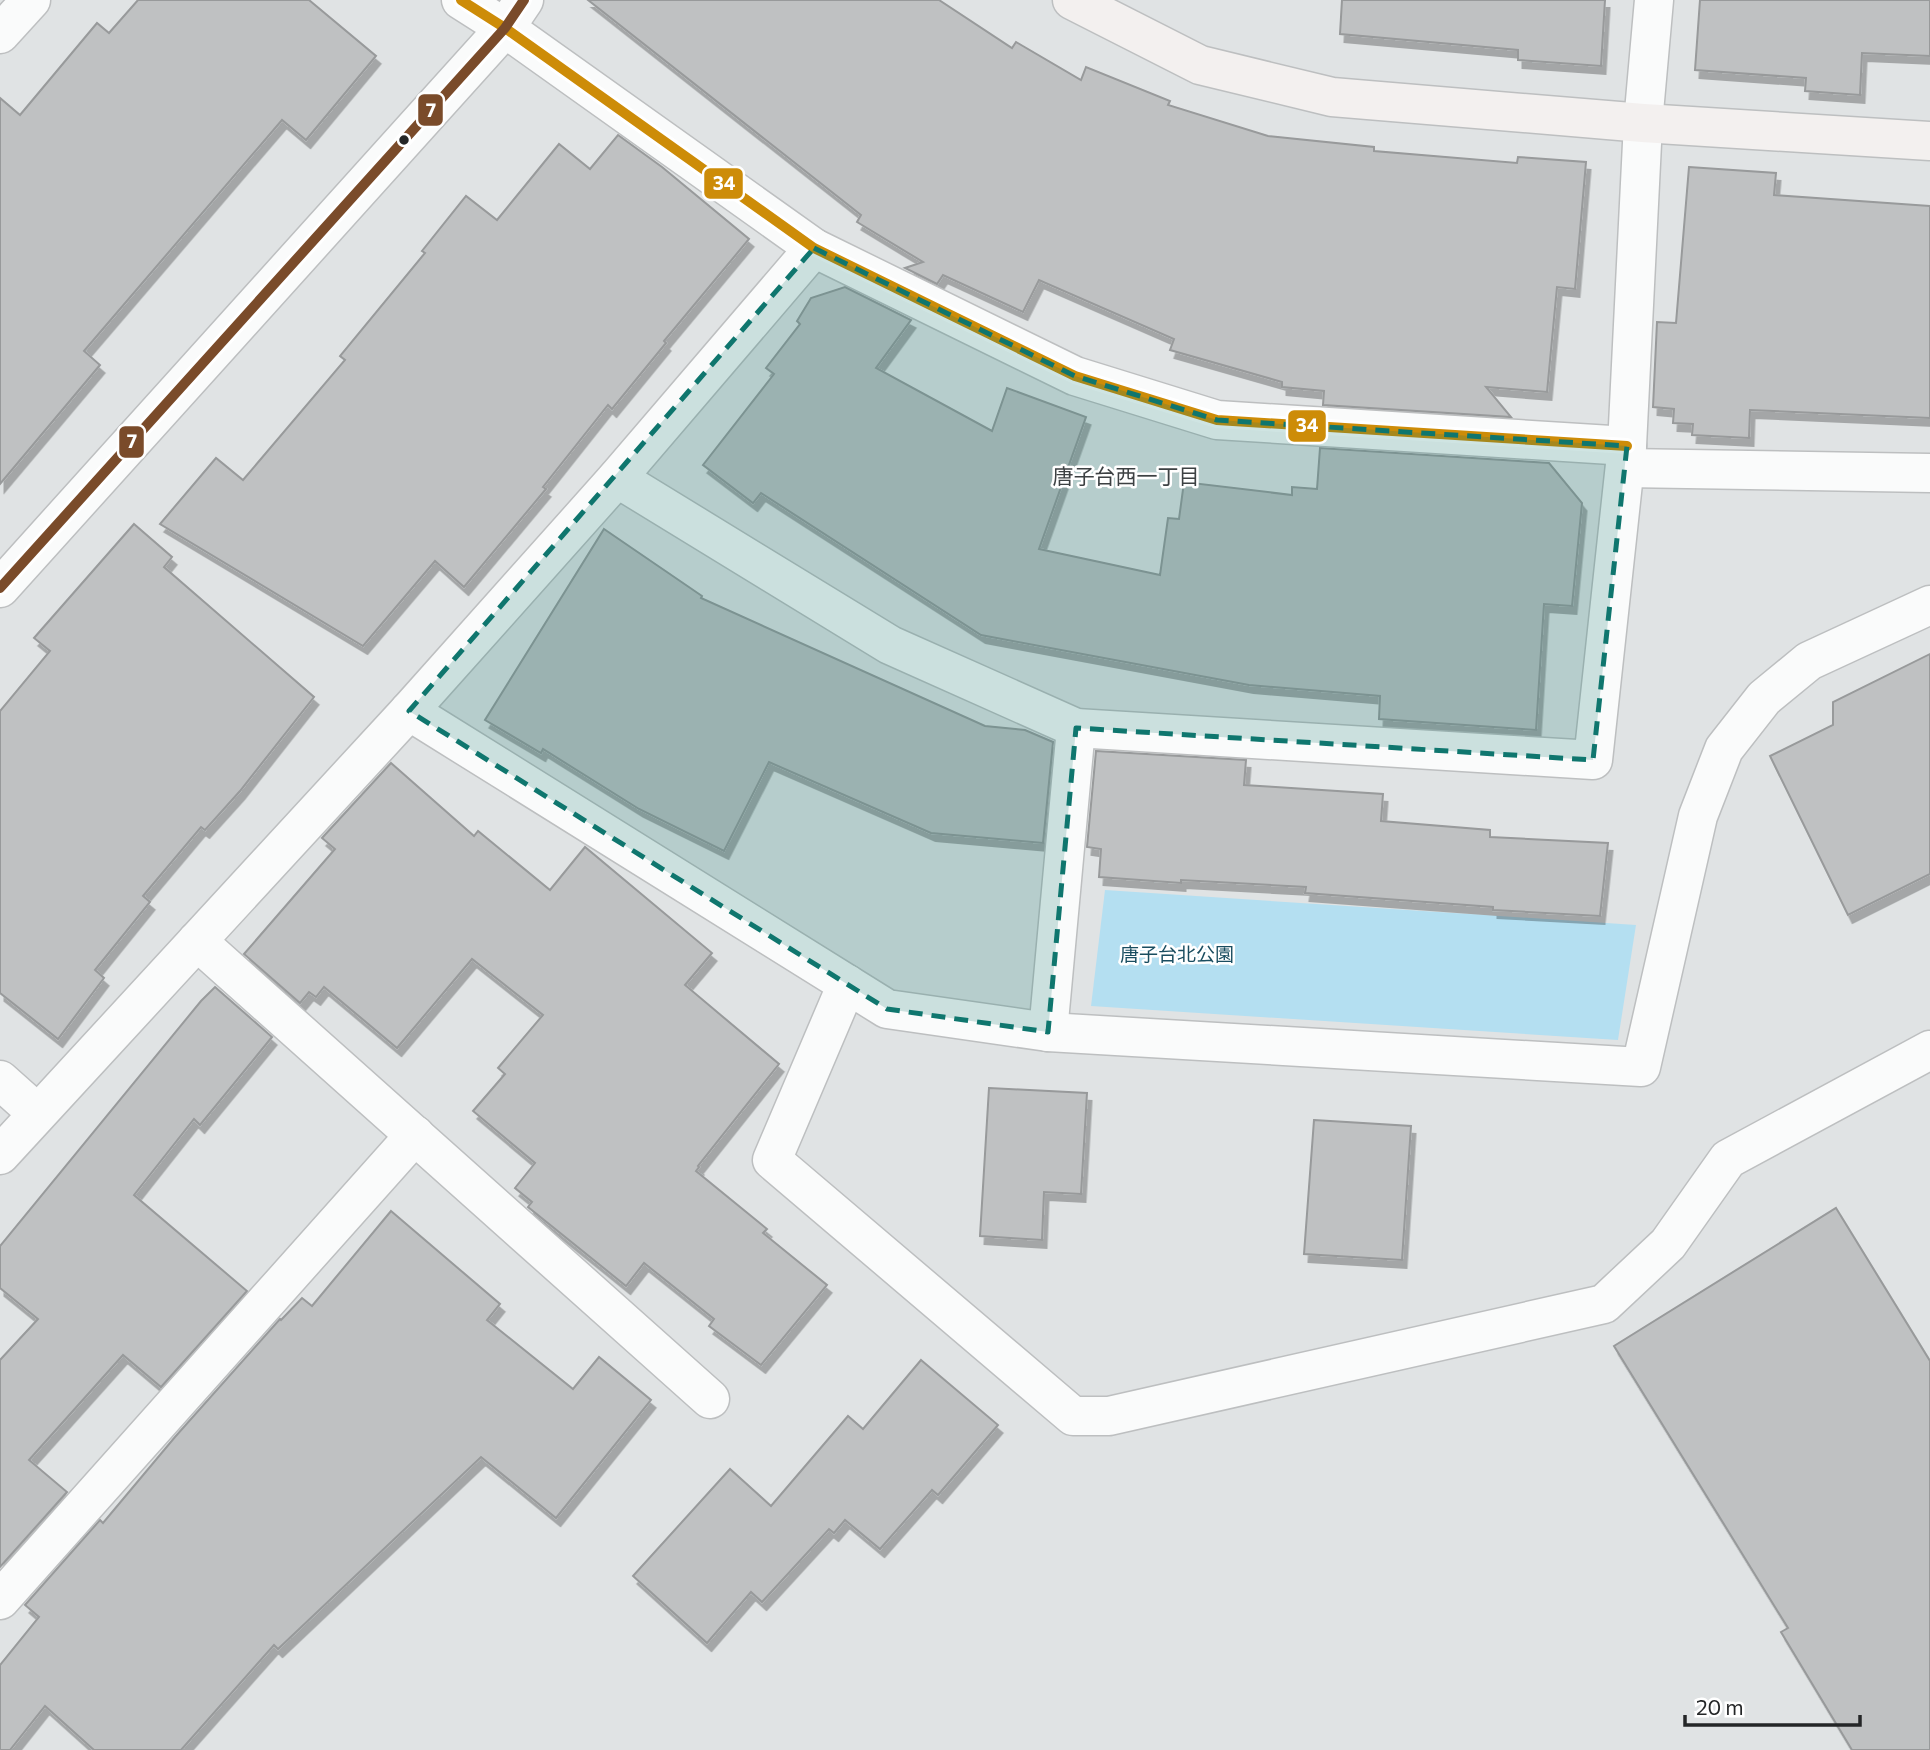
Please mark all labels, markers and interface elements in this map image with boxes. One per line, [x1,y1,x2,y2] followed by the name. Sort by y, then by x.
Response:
[417,93,444,127] line badge: 7
[426,98,436,121] text: 7
[397,133,411,147] unlabelled marker
[703,167,744,200] line badge: 34
[713,171,736,194] text: 34
[1287,409,1327,443] line badge: 34
[1296,413,1319,436] text: 34
[118,425,145,459] line badge: 7
[127,429,137,452] text: 7
[1053,463,1200,488] district label: 唐子台西一丁目
[1120,942,1234,965] park label: 唐子台北公園
[1685,1684,1860,1728] scale bar
[1696,1694,1744,1719] text: 20 m

